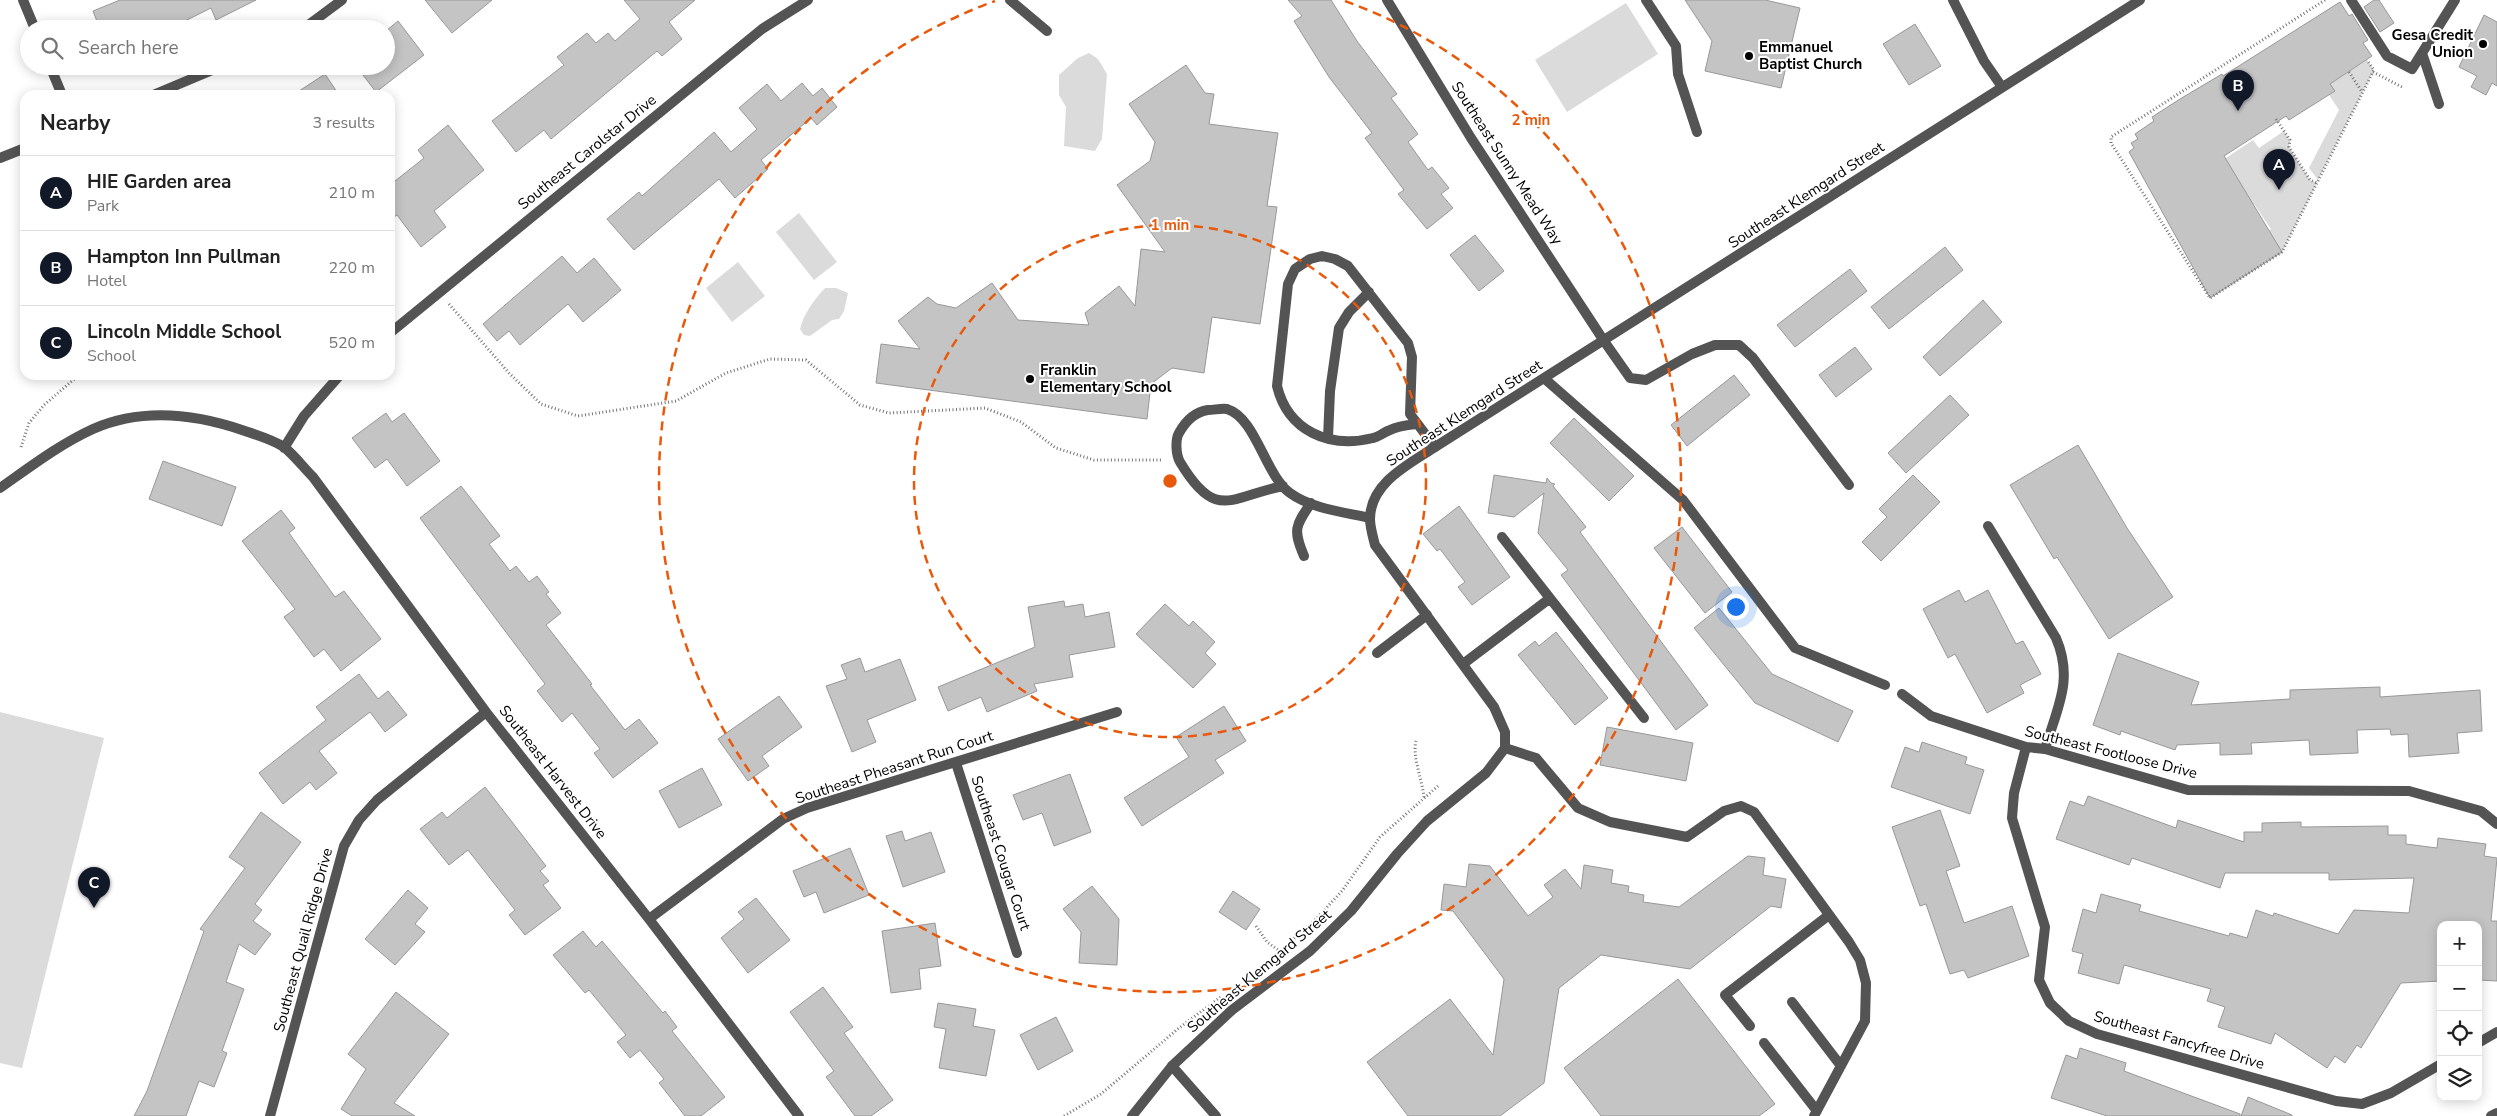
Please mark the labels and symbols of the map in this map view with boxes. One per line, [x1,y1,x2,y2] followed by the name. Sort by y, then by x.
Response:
[2392,25,2473,62] place label: Gesa Credit Union
[1759,37,1862,74] place label: Emmanuel Baptist Church
[2477,38,2489,50] marker: Gesa Credit Union
[1743,50,1755,62] marker: Emmanuel Baptist Church
[2222,70,2254,111] pin: B
[1447,78,1567,249] street label: Southeast Sunny Mead Way
[514,90,660,214] street label: Southeast Carolstar Drive
[1512,110,1550,130] text: 2 min
[1724,137,1888,253] street label: Southeast Klemgard Street
[2263,149,2295,190] pin: A
[1151,215,1189,235] text: 1 min
[1382,355,1546,471] street label: Southeast Klemgard Street
[1040,360,1172,397] place label: Franklin Elementary School
[1024,373,1036,385] marker: Franklin Elementary School
[1161,472,1179,490] centre of rings
[1723,594,1749,620] your location
[494,701,612,843] street label: Southeast Harvest Drive
[2023,721,2199,783] street label: Southeast Footloose Drive
[793,725,996,808] street label: Southeast Pheasant Run Court
[967,773,1036,934] street label: Southeast Cougar Court
[269,846,337,1034] street label: Southeast Quail Ridge Drive
[78,867,110,908] pin: C
[1183,904,1336,1037] street label: Southeast Klemgard Street
[2091,1006,2267,1074] street label: Southeast Fancyfree Drive

